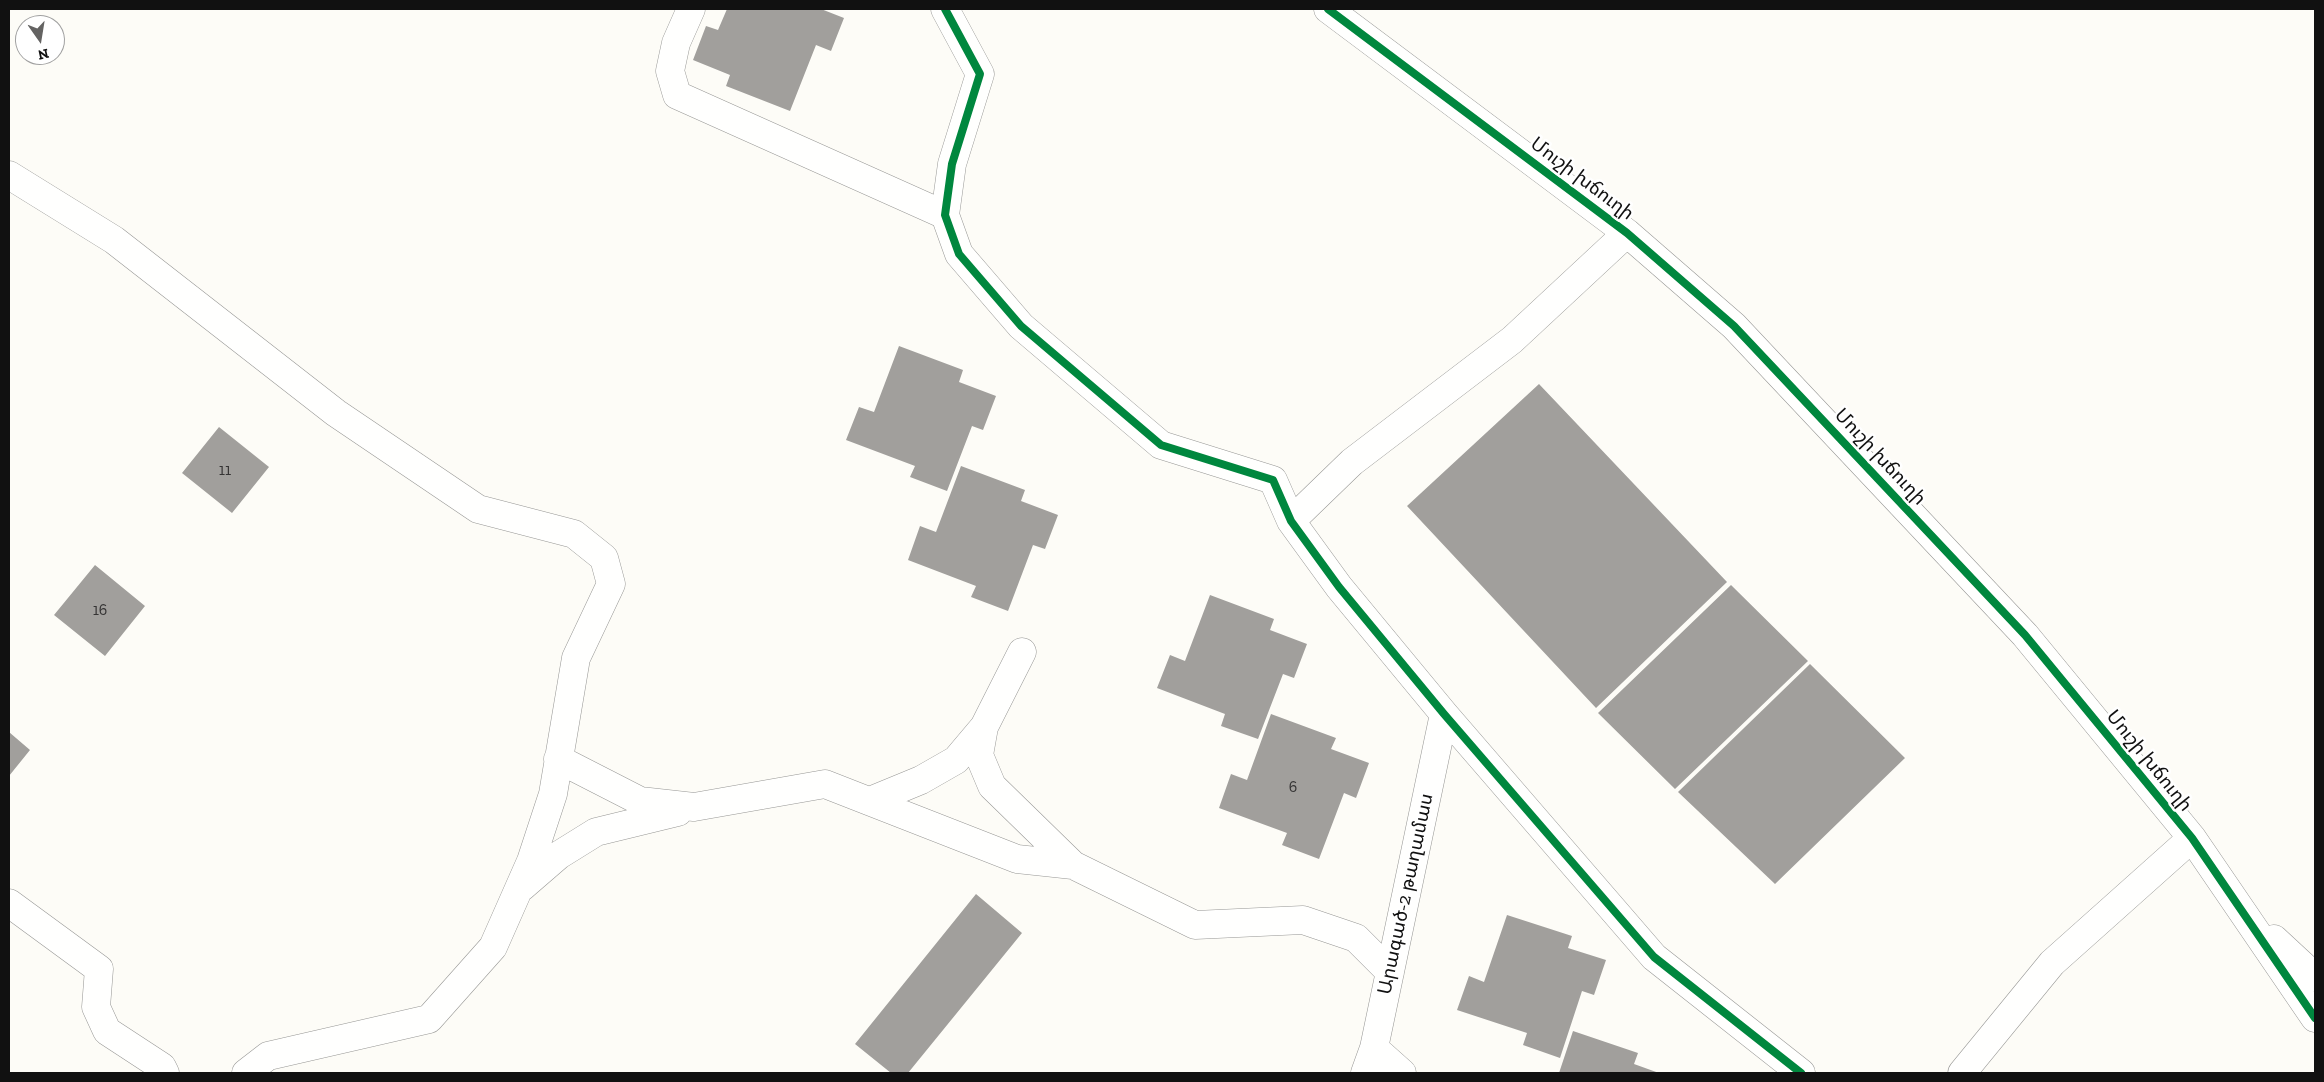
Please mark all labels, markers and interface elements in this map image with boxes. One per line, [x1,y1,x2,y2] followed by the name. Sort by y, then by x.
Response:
[15,15,65,65] north arrow
[36,45,50,64] text: N
[1526,133,1638,225] street label: Մուշի խճուղի
[1829,404,1931,510] street label: Մուշի խճուղի
[219,460,231,480] house number: 11
[93,600,107,620] house number: 16
[2101,706,2197,816] street label: Մուշի խճուղի
[1289,777,1297,797] house number: 6
[1374,791,1438,997] street label: Արագած-2 թաղամաս

